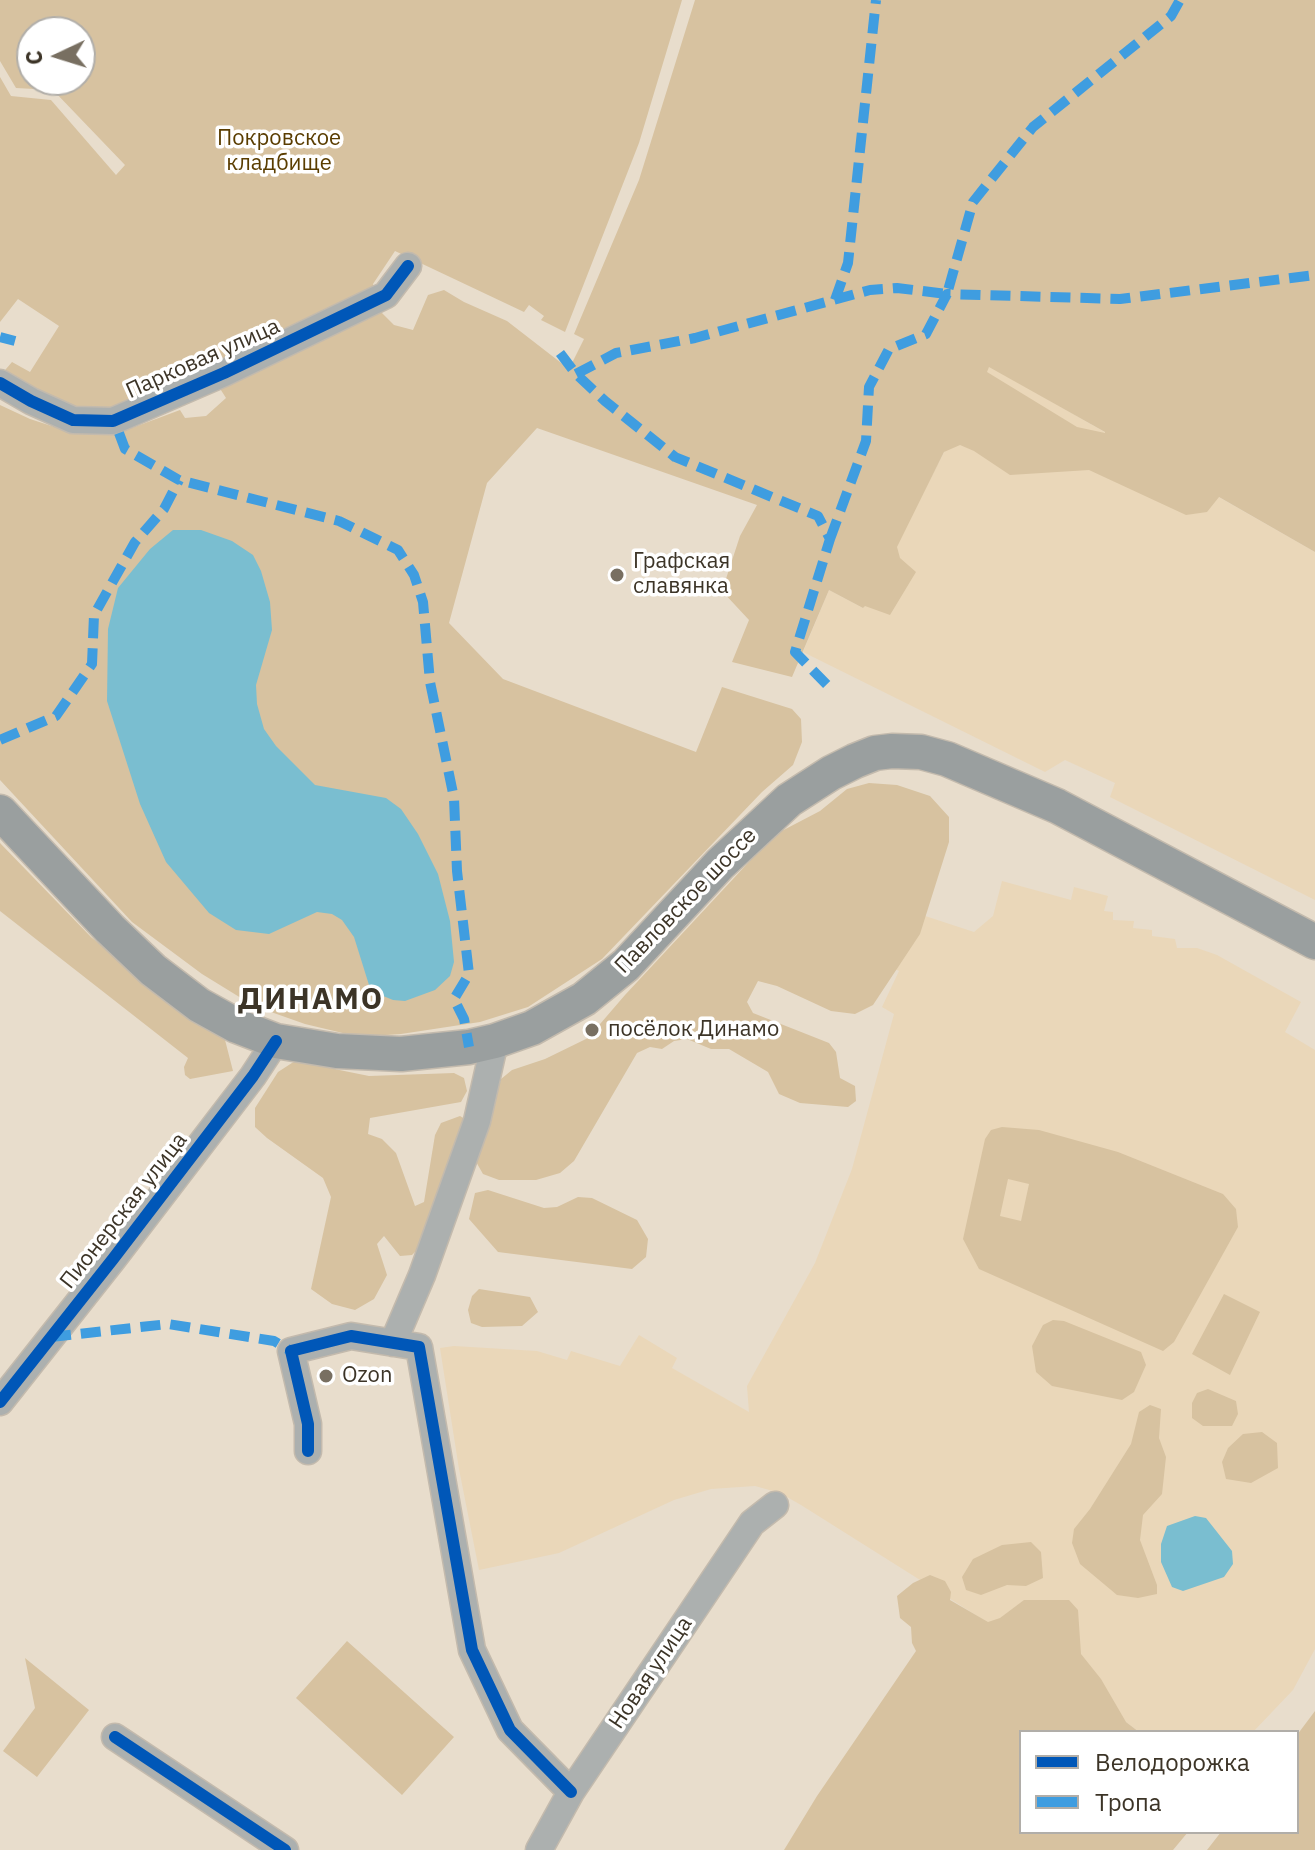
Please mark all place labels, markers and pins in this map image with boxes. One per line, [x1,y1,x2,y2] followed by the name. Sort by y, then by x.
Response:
[633,549,730,600] place label: Графская славянка
[608,566,626,584] marker: Графская славянка
[608,1017,779,1043] place label: посёлок Динамо
[583,1021,601,1039] marker: посёлок Динамо
[342,1363,392,1389] place label: Ozon
[317,1367,335,1385] marker: Ozon

